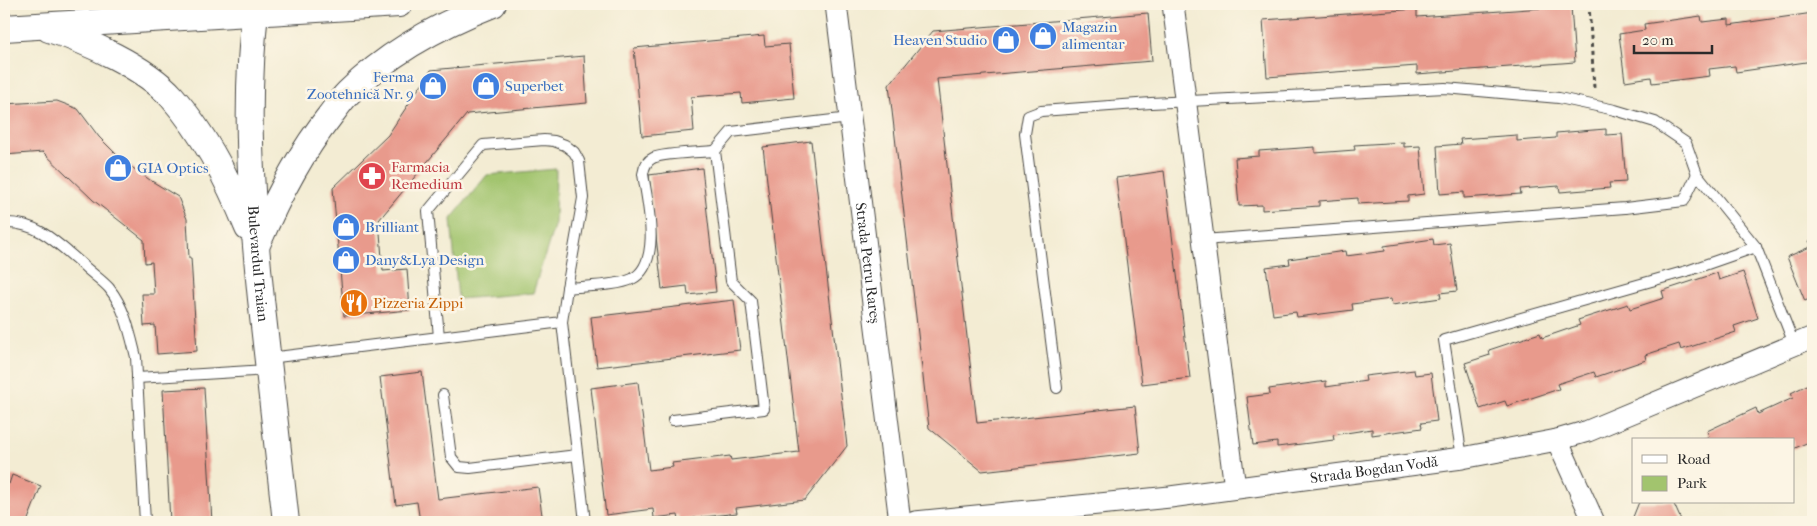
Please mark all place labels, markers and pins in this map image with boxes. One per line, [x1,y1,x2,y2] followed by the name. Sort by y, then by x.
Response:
[1062,18,1125,53] place label: Magazin alimentar
[1028,21,1058,51] shop icon: Magazin alimentar
[991,25,1021,55] shop icon: Heaven Studio
[893,31,987,49] place label: Heaven Studio
[307,68,415,103] place label: Ferma Zootehnică Nr. 9
[418,71,448,101] shop icon: Ferma Zootehnică Nr. 9
[471,71,501,101] shop icon: Superbet
[505,77,564,95] place label: Superbet
[103,153,133,183] shop icon: GIA Optics
[391,158,463,193] place label: Farmacia Remedium
[137,159,209,177] place label: GIA Optics
[357,161,387,191] pharmacy icon: Farmacia Remedium
[331,212,361,242] shop icon: Brilliant
[365,218,420,236] place label: Brilliant
[331,245,361,275] shop icon: Dany&Lya Design
[365,251,484,269] place label: Dany&Lya Design
[339,288,369,318] restaurant icon: Pizzeria Zippi
[373,294,464,312] place label: Pizzeria Zippi

